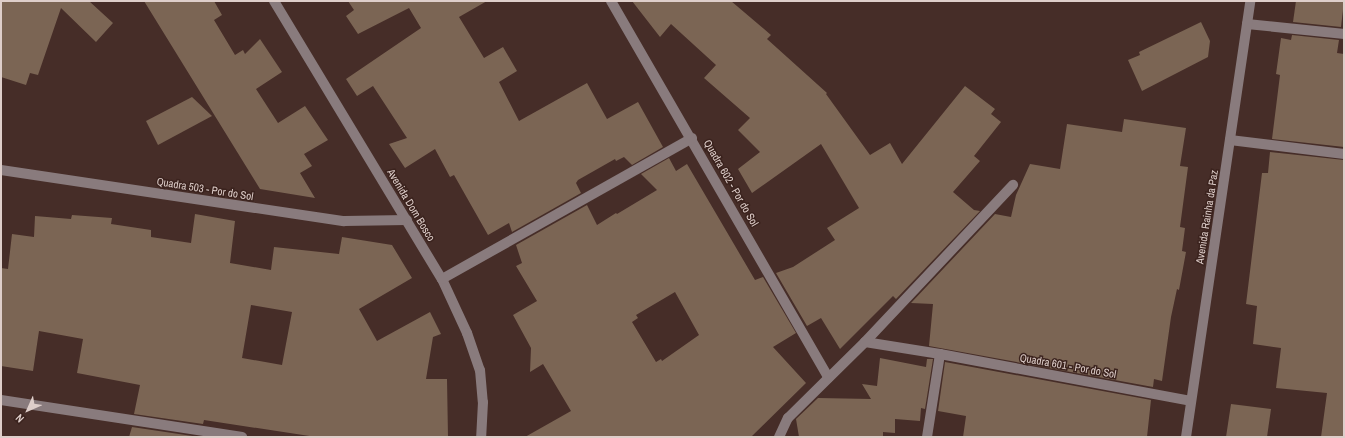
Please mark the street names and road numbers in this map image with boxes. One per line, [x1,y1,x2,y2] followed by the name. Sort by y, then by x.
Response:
[701,137,761,229] street label: Quadra 602 - Por do Sol
[384,166,438,244] street label: Avenida Dom Bosco
[1193,169,1221,265] street label: Avenida Rainha da Paz
[156,175,254,203] street label: Quadra 503 - Por do Sol
[1019,351,1117,381] street label: Quadra 601 - Por do Sol

